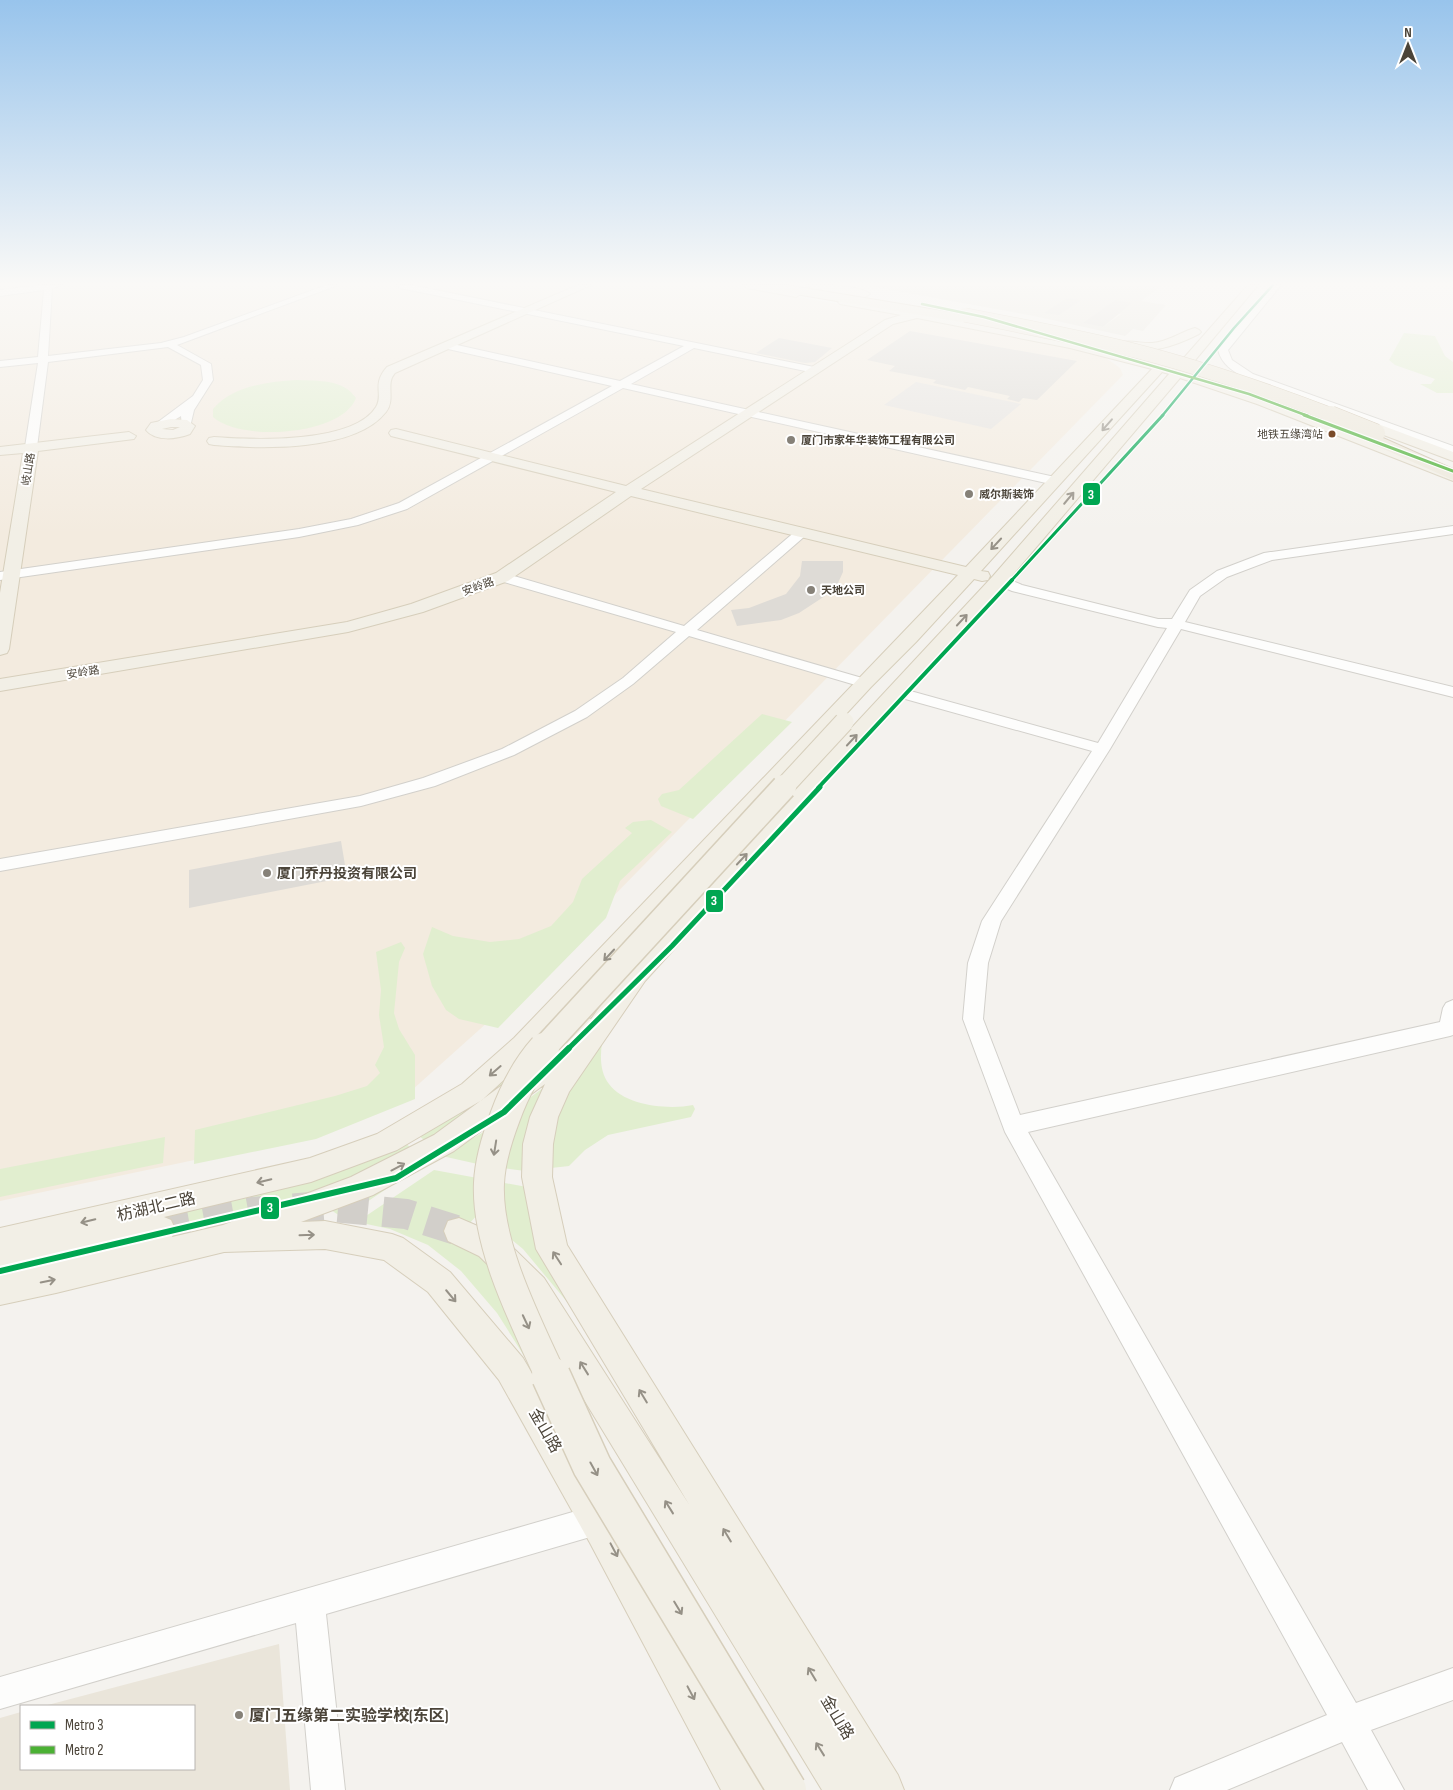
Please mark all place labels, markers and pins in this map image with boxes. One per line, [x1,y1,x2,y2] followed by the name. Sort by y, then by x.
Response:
[1257,428,1323,441] place label: 地铁五缘湾站
[1327,429,1337,439] marker: 地铁五缘湾站
[785,434,797,446] marker: 厦门市家年华装饰工程有限公司
[801,434,955,447] place label: 厦门市家年华装饰工程有限公司
[963,488,975,500] marker: 威尔斯装饰
[979,488,1034,501] place label: 威尔斯装饰
[805,584,817,596] marker: 天地公司
[821,584,865,597] place label: 天地公司
[277,865,417,882] place label: 厦门乔丹投资有限公司
[261,867,273,879] marker: 厦门乔丹投资有限公司
[249,1706,448,1726] place label: 厦门五缘第二实验学校(东区)
[233,1709,245,1721] marker: 厦门五缘第二实验学校(东区)

